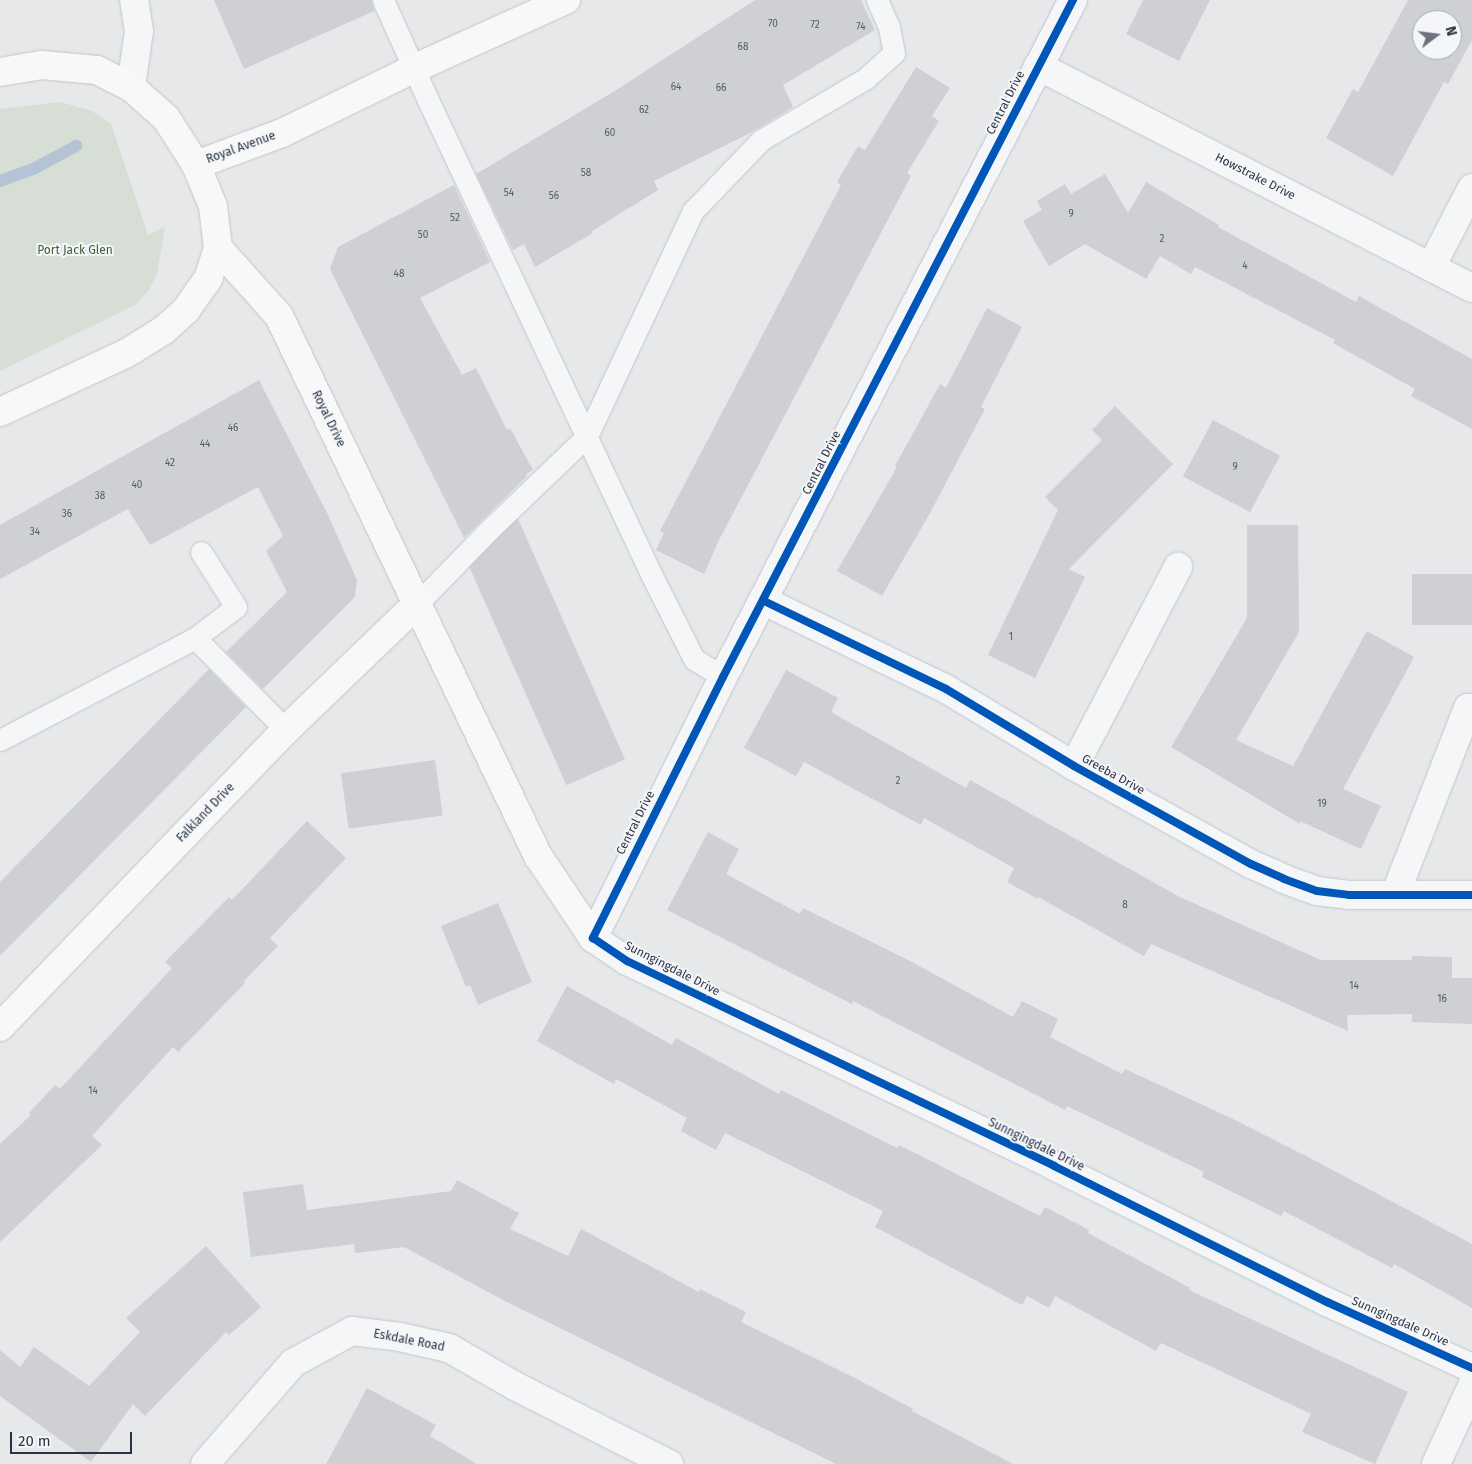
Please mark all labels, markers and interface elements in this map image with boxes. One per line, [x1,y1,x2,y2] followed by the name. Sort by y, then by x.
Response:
[1412,10,1462,60] north arrow
[768,19,778,31] house number: 70
[810,20,820,32] house number: 72
[856,22,866,34] house number: 74
[1442,25,1460,38] text: N
[738,42,748,54] house number: 68
[984,69,1028,137] street label: Central Drive
[671,82,681,94] house number: 64
[716,83,726,95] house number: 66
[639,105,649,117] house number: 62
[605,128,615,140] house number: 60
[204,129,278,167] street label: Royal Avenue
[1212,151,1298,203] street label: Howstrake Drive
[581,168,591,180] house number: 58
[504,188,514,200] house number: 54
[549,191,559,203] house number: 56
[1068,209,1074,221] house number: 9
[450,213,460,225] house number: 52
[418,230,428,242] house number: 50
[1160,234,1164,246] house number: 2
[37,244,113,258] park label: Port Jack Glen
[1242,261,1248,273] house number: 4
[394,269,404,281] house number: 48
[308,388,348,450] street label: Royal Drive
[228,423,238,435] house number: 46
[800,429,844,497] street label: Central Drive
[200,439,210,451] house number: 44
[165,458,175,470] house number: 42
[1232,462,1238,474] house number: 9
[132,480,142,492] house number: 40
[95,491,105,503] house number: 38
[62,509,72,521] house number: 36
[30,527,40,539] house number: 34
[1009,632,1013,644] house number: 1
[1079,752,1147,798] street label: Greeba Drive
[896,776,900,788] house number: 2
[174,780,238,846] street label: Falkland Drive
[614,789,658,857] street label: Central Drive
[1317,799,1327,811] house number: 19
[1122,900,1128,912] house number: 8
[622,939,722,999] street label: Sunngingdale Drive
[1349,981,1359,993] house number: 14
[1437,994,1447,1006] house number: 16
[88,1086,98,1098] house number: 14
[986,1115,1086,1175] street label: Sunngingdale Drive
[1349,1294,1451,1350] street label: Sunngingdale Drive
[372,1327,446,1355] street label: Eskdale Road
[12,1422,135,1454] scale bar
[18,1432,51,1450] text: 20 m

